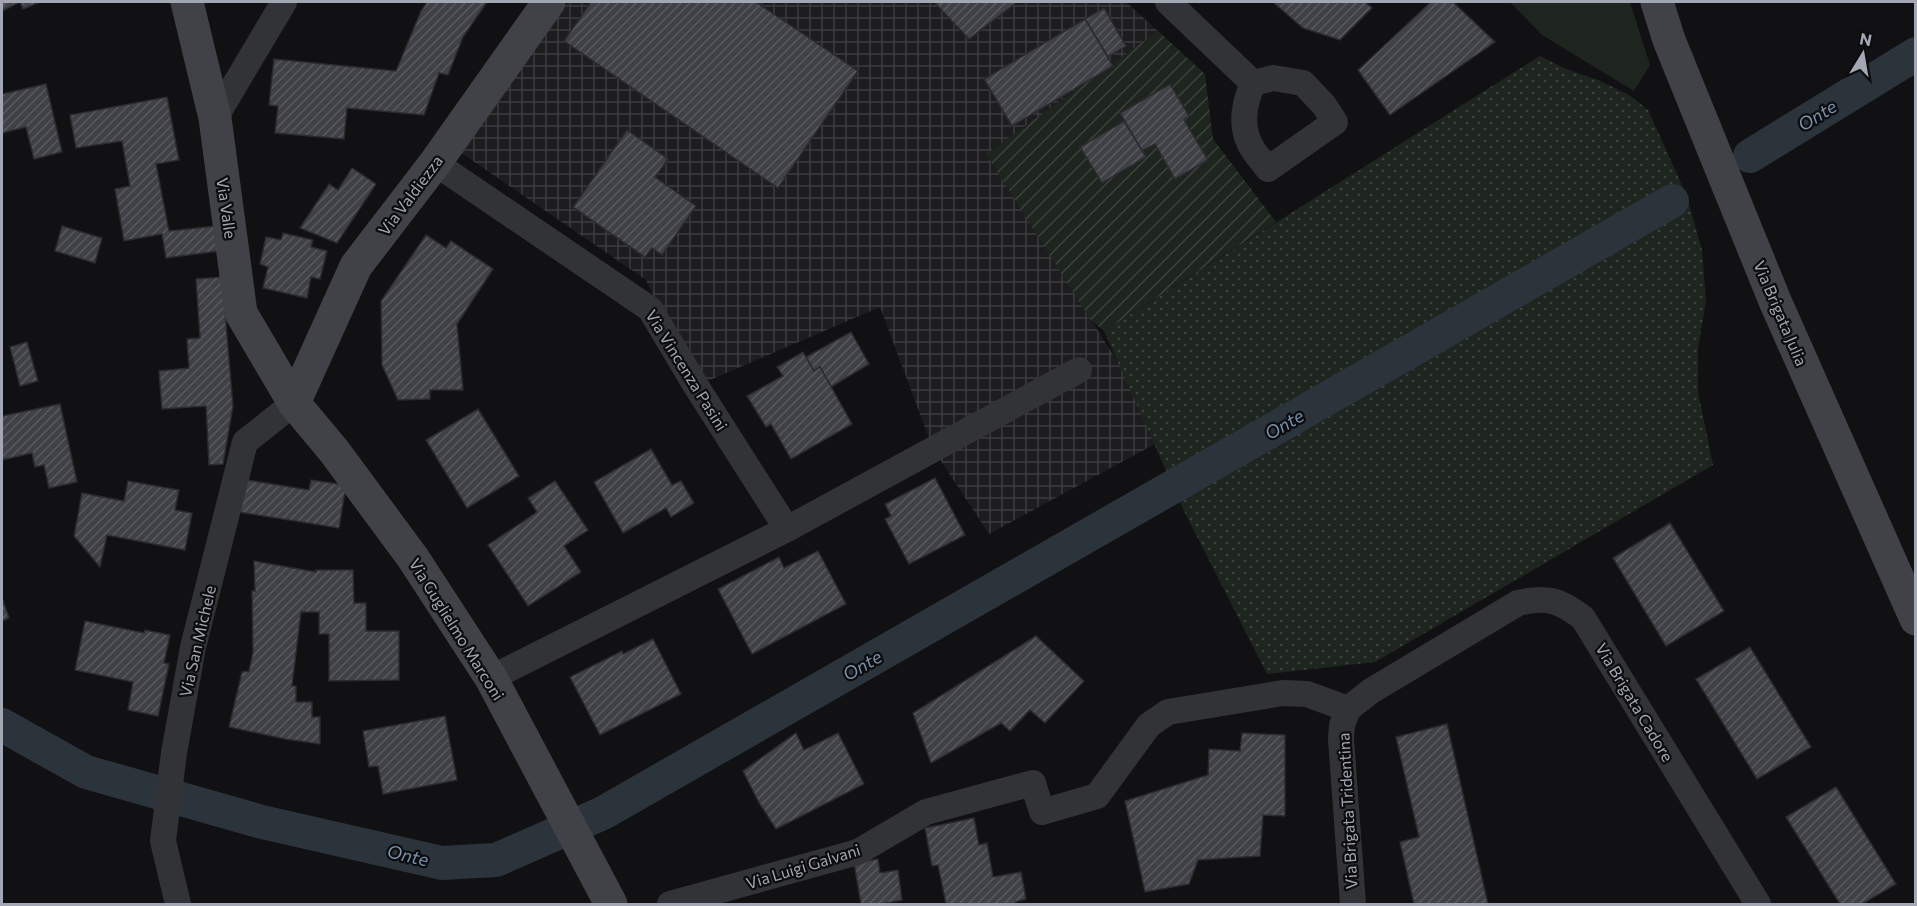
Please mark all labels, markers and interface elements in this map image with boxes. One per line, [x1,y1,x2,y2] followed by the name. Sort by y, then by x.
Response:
[1833,24,1893,84] north arrow
[1858,28,1874,49] text: N
[1793,94,1841,135] water label: Onte
[374,151,446,239] street label: Via Valdiezza
[213,176,241,240] street label: Via Valle
[1750,258,1812,368] street label: Via Brigata Julia
[642,306,732,434] street label: Via Vincenza Pasini
[1260,404,1308,444] water label: Onte
[406,555,508,703] street label: Via Guglielmo Marconi
[175,583,219,699] street label: Via San Michele
[1592,639,1678,765] street label: Via Brigata Cadore
[838,645,886,685] water label: Onte
[1333,732,1361,890] street label: Via Brigata Tridentina
[385,840,431,871] water label: Onte
[744,840,862,892] street label: Via Luigi Galvani

